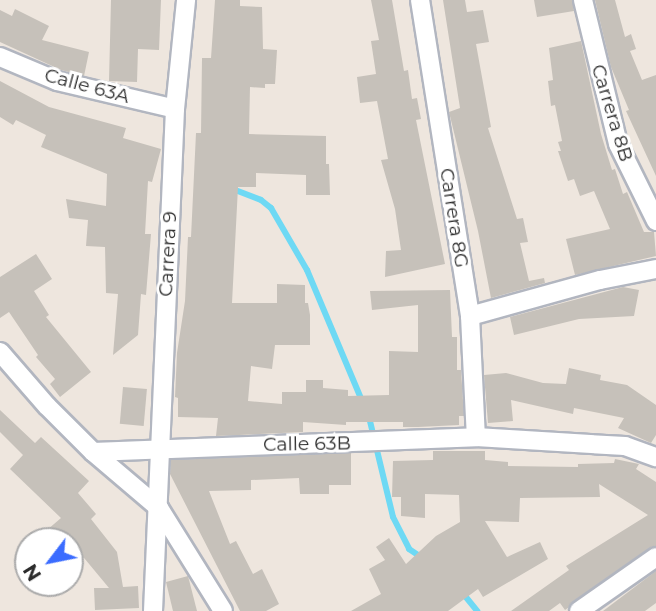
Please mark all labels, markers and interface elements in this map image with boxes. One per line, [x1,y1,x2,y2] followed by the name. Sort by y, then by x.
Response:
[586,62,638,164] street label: Carrera 8B
[42,64,132,108] street label: Calle 63A
[435,166,473,270] street label: Carrera 8G
[154,211,182,297] street label: Carrera 9
[263,432,351,456] street label: Calle 63B
[14,527,84,597] north arrow
[19,560,46,585] text: N

